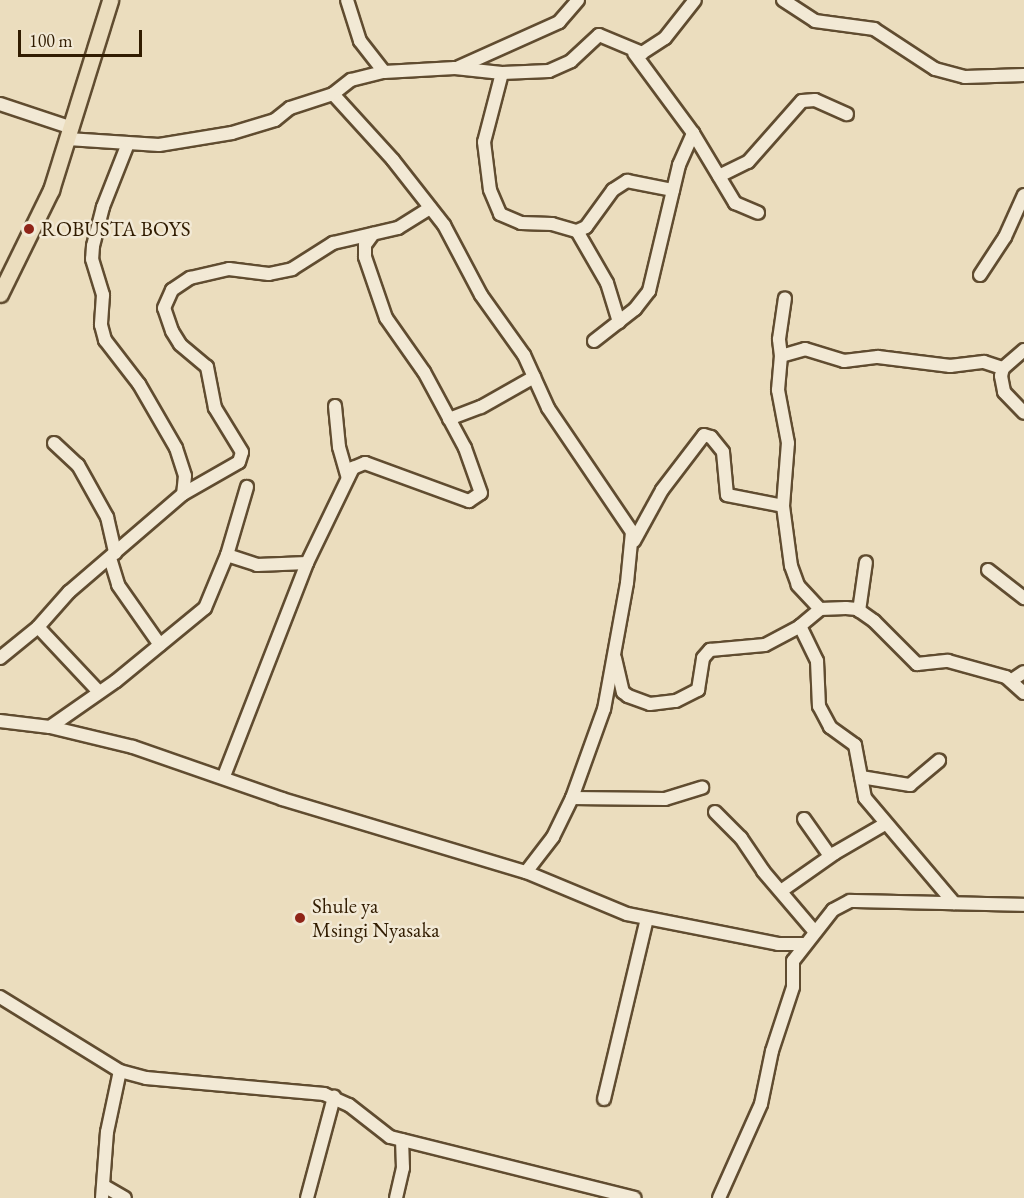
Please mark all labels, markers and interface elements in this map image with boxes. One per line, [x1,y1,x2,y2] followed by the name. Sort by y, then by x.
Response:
[21,18,146,56] scale bar
[29,29,73,52] text: 100 m
[41,216,190,242] place label: ROBUSTA BOYS
[22,222,36,236] marker: ROBUSTA BOYS
[312,893,440,943] place label: Shule ya Msingi Nyasaka
[293,911,307,925] marker: Shule ya Msingi Nyasaka

